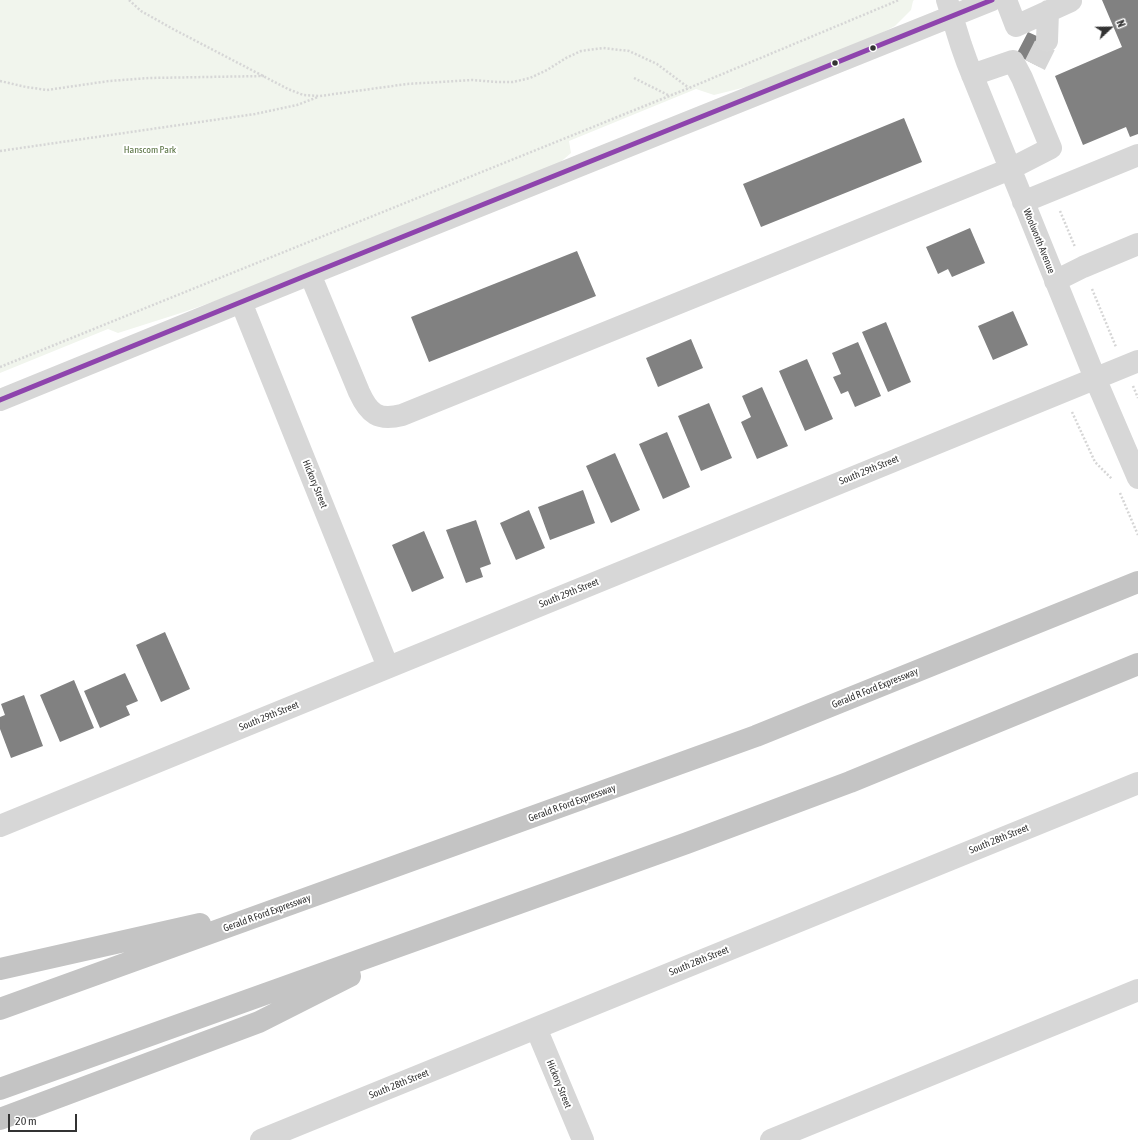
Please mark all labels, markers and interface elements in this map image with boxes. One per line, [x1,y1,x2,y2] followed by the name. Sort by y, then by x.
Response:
[1090,8,1130,48] north arrow
[1114,18,1128,29] text: N
[868,43,878,53] unlabelled marker
[830,58,840,68] unlabelled marker
[124,144,176,156] park label: Hanscom Park
[1020,207,1058,275] street label: Woolworth Avenue
[837,453,901,487] street label: South 29th Street
[300,458,330,510] street label: Hickory Street
[537,576,601,610] street label: South 29th Street
[830,665,920,711] street label: Gerald R Ford Expressway
[237,699,301,733] street label: South 29th Street
[527,782,617,824] street label: Gerald R Ford Expressway
[967,822,1031,856] street label: South 28th Street
[222,892,312,934] street label: Gerald R Ford Expressway
[667,944,731,978] street label: South 28th Street
[544,1058,574,1110] street label: Hickory Street
[367,1067,431,1101] street label: South 28th Street
[10,1106,79,1132] scale bar
[15,1114,37,1128] text: 20 m

